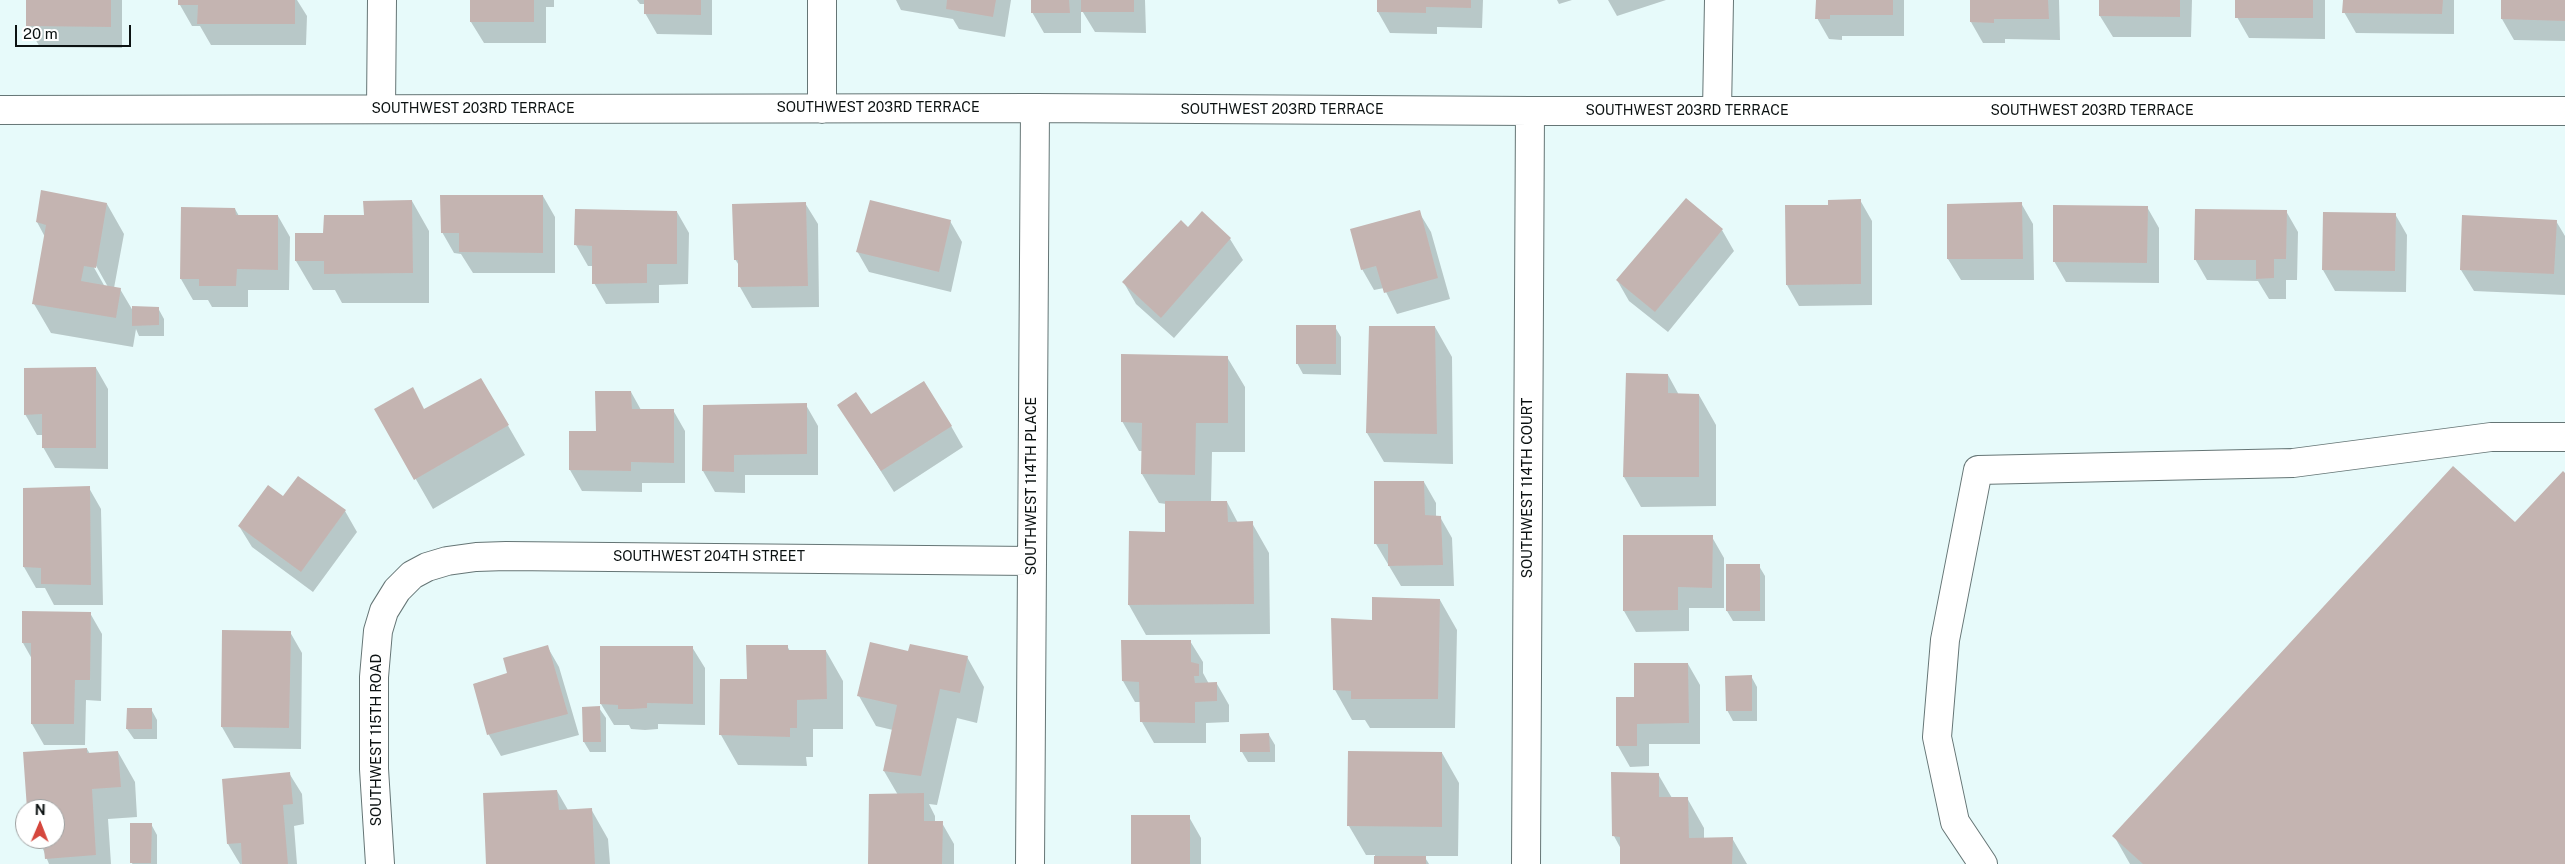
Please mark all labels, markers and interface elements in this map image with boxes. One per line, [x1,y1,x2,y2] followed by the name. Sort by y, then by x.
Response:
[18,15,134,47] scale bar
[23,25,58,42] text: 20 m
[776,100,980,116] street label: SOUTHWEST 203RD TERRACE
[371,101,575,117] street label: SOUTHWEST 203RD TERRACE
[1180,102,1384,118] street label: SOUTHWEST 203RD TERRACE
[1585,103,1789,119] street label: SOUTHWEST 203RD TERRACE
[1990,103,2194,119] street label: SOUTHWEST 203RD TERRACE
[1024,397,1040,575] street label: SOUTHWEST 114TH PLACE
[1520,398,1536,578] street label: SOUTHWEST 114TH COURT
[613,549,805,565] street label: SOUTHWEST 204TH STREET
[369,654,385,826] street label: SOUTHWEST 115TH ROAD
[15,799,65,849] north arrow
[35,802,46,818] text: N

